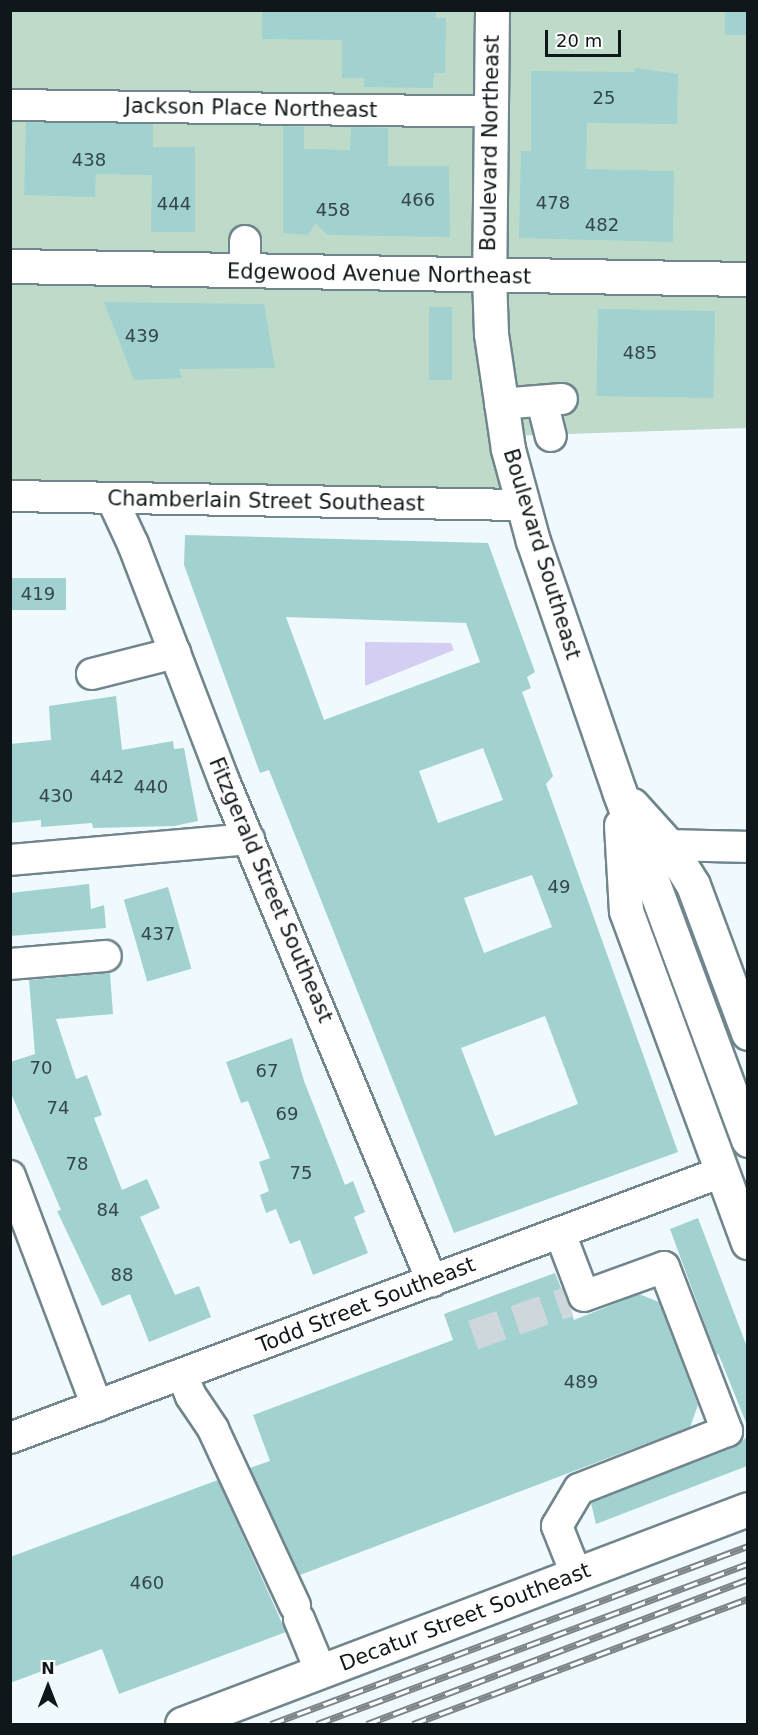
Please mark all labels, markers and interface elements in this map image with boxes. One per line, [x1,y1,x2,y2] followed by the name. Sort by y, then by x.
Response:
[548,18,624,56] scale bar
[556,30,602,51] text: 20 m
[476,35,504,251] street label: Boulevard Northeast
[593,87,615,109] house number: 25
[124,93,378,123] street label: Jackson Place Northeast
[72,149,106,171] house number: 438
[401,189,435,211] house number: 466
[536,192,570,214] house number: 478
[157,193,191,215] house number: 444
[316,199,350,221] house number: 458
[585,214,619,236] house number: 482
[227,259,531,289] street label: Edgewood Avenue Northeast
[125,325,159,347] house number: 439
[623,342,657,364] house number: 485
[498,446,586,662] street label: Boulevard Southeast
[107,486,425,516] street label: Chamberlain Street Southeast
[21,583,55,605] house number: 419
[204,754,338,1026] street label: Fitzgerald Street Southeast
[90,766,124,788] house number: 442
[134,776,168,798] house number: 440
[39,785,73,807] house number: 430
[548,876,570,898] house number: 49
[141,923,175,945] house number: 437
[30,1057,52,1079] house number: 70
[256,1060,278,1082] house number: 67
[47,1097,69,1119] house number: 74
[276,1103,298,1125] house number: 69
[66,1153,88,1175] house number: 78
[290,1162,312,1184] house number: 75
[97,1199,119,1221] house number: 84
[253,1252,479,1358] street label: Todd Street Southeast
[111,1264,133,1286] house number: 88
[564,1371,598,1393] house number: 489
[336,1557,594,1677] street label: Decatur Street Southeast
[130,1572,164,1594] house number: 460
[18,1657,78,1717] north arrow
[41,1659,55,1678] text: N

